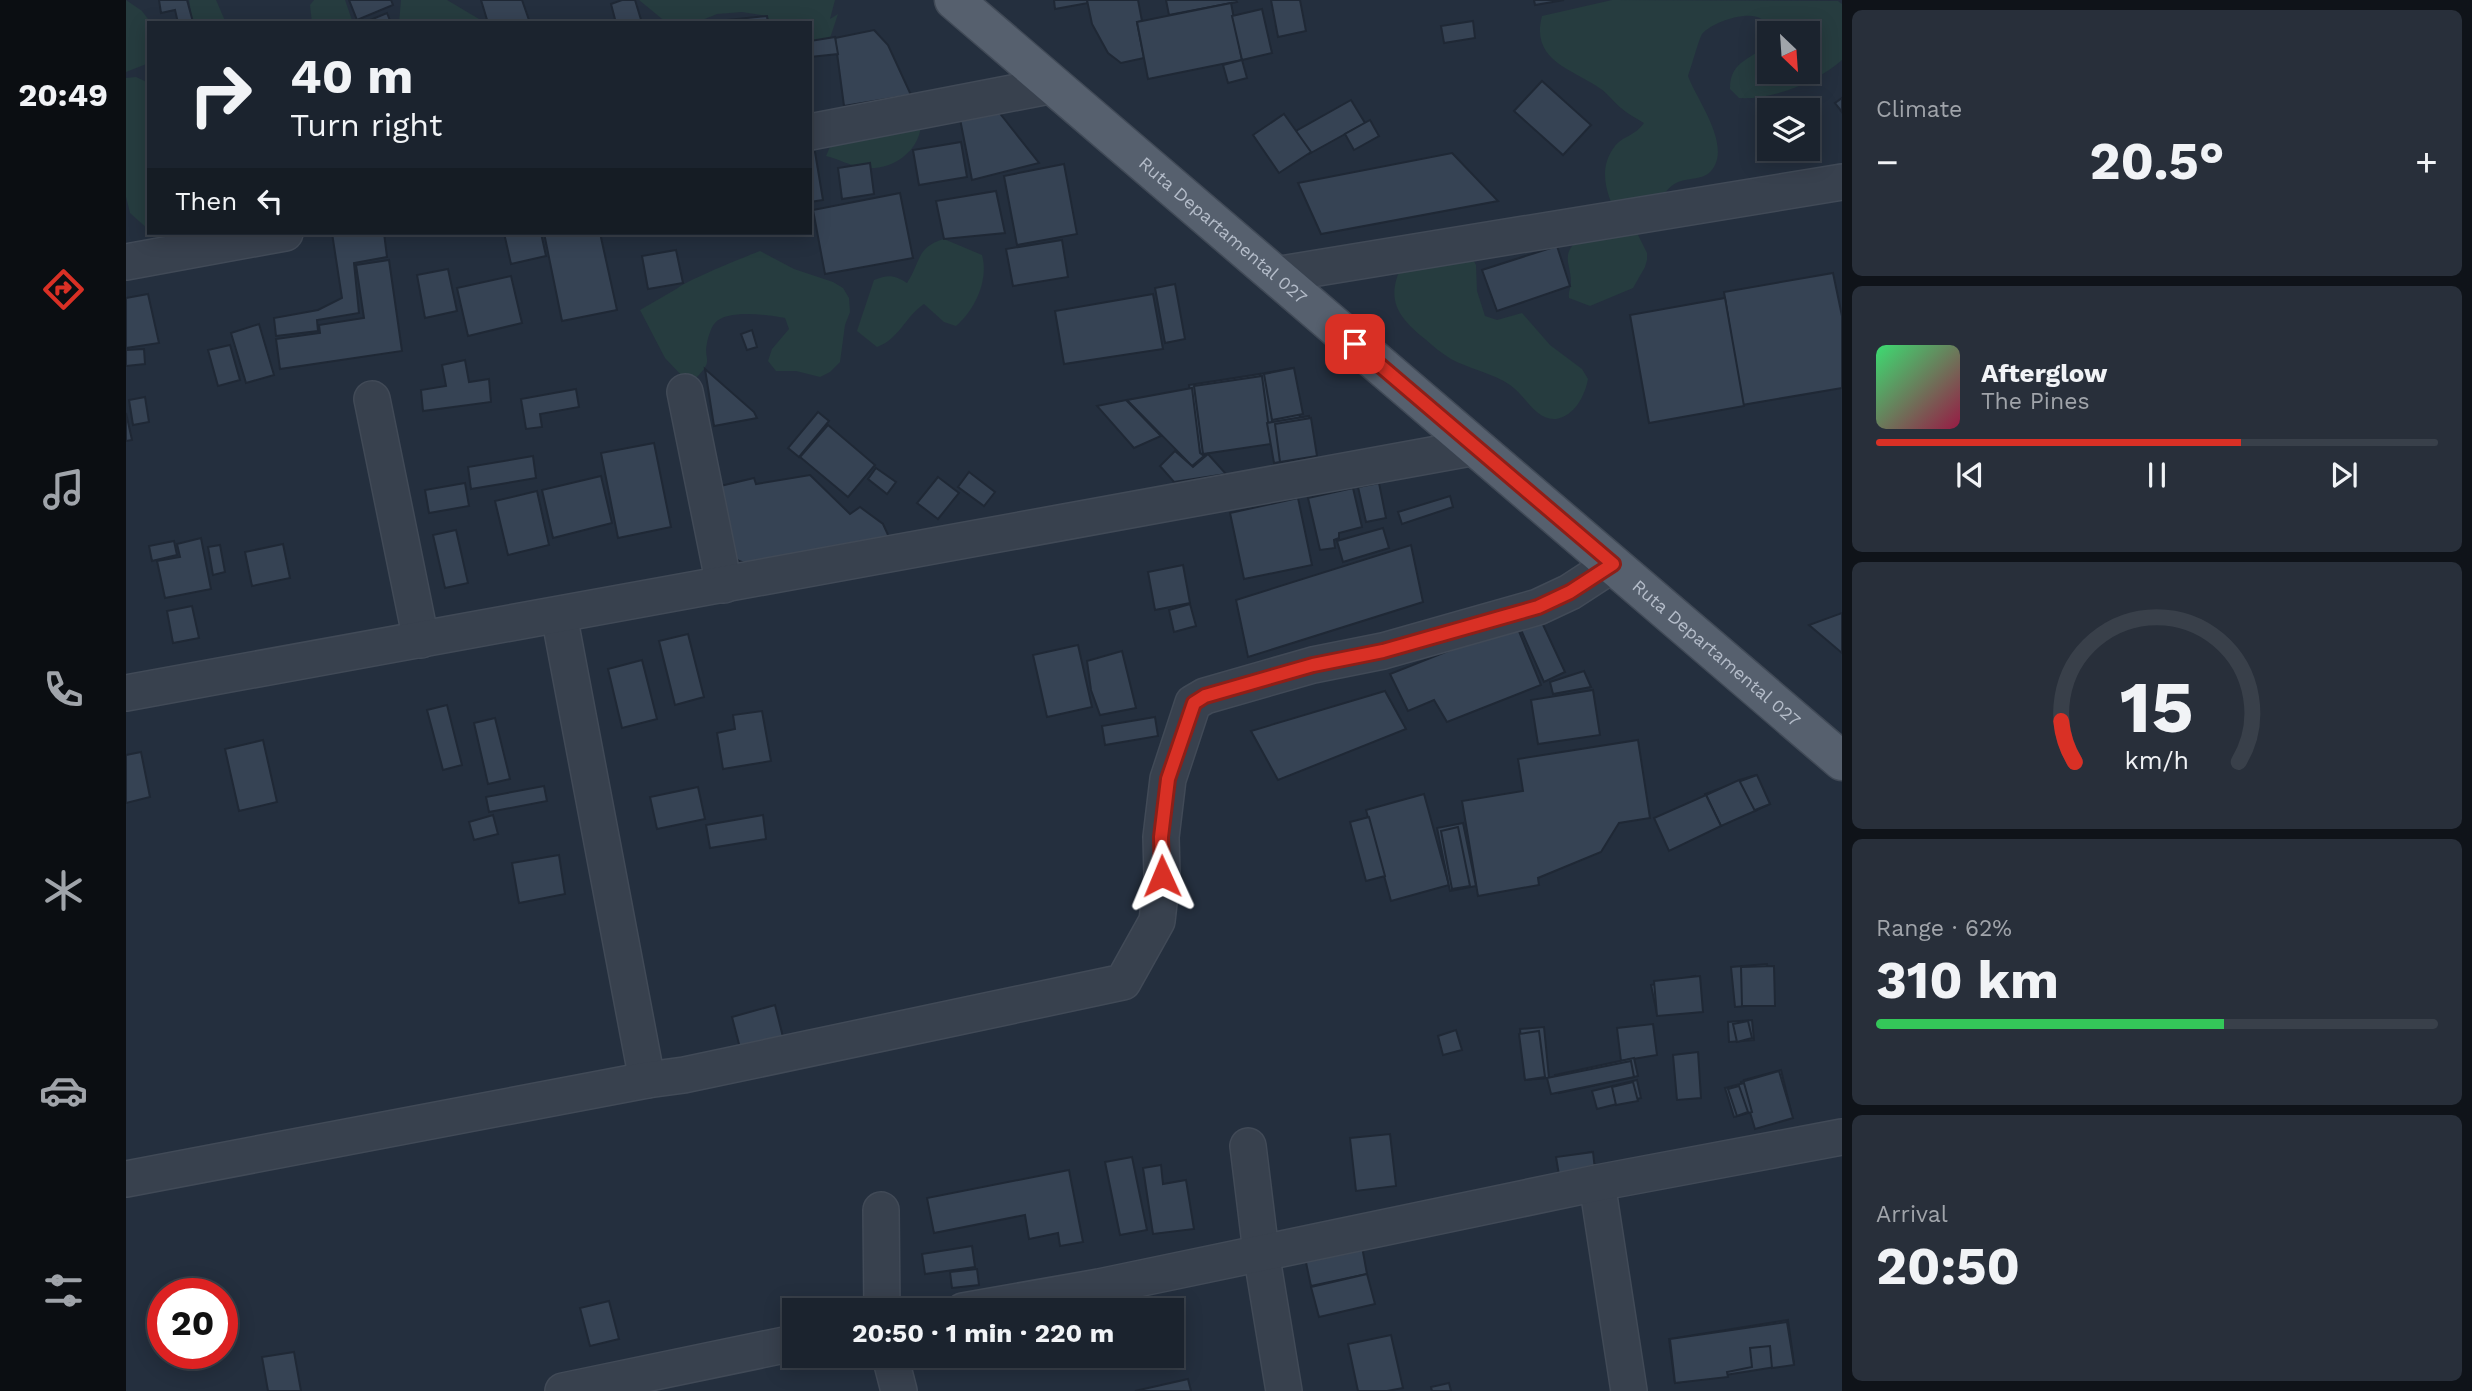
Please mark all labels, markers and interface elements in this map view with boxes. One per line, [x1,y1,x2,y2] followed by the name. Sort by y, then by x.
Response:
[1757,21,1820,84] north arrow
[1757,21,1820,161] map controls
[290,47,413,105] text: 40 m
[175,49,266,140] icon: right
[18,76,108,114] text: 20:49
[1876,96,1962,123] text: Climate
[1757,98,1820,161] button: layers
[290,106,442,144] text: Turn right
[2089,131,2225,192] text: 20.5°
[1876,140,1899,184] text: −
[2415,140,2438,184] text: +
[1135,152,1311,308] street label: Ruta Departamental 027
[251,182,289,220] icon: left
[175,186,237,216] text: Then
[39,265,88,314] icon: directions
[1325,314,1385,374] pin
[1336,325,1374,363] icon: arrive
[1981,358,2107,388] text: Afterglow
[1981,388,2090,415] text: The Pines
[1951,456,1989,494] icon: previous
[2138,456,2176,494] icon: pause
[2325,456,2363,494] icon: next
[39,465,88,514] icon: music
[1628,575,1805,731] street label: Ruta Departamental 027
[2120,664,2194,750] text: 15
[39,665,88,714] icon: phone
[2125,745,2189,774] text: km/h
[1125,839,1199,913] position arrow
[39,866,88,915] icon: climate
[1876,915,2012,942] text: Range · 62%
[1876,950,2059,1011] text: 310 km
[39,1066,88,1115] icon: car
[1876,1201,1948,1228] text: Arrival
[1876,1236,2020,1297] text: 20:50
[39,1266,88,1315] icon: filters
[147,1278,238,1369] speed limit sign: 20
[852,1318,1114,1348] text: 20:50 · 1 min · 220 m

